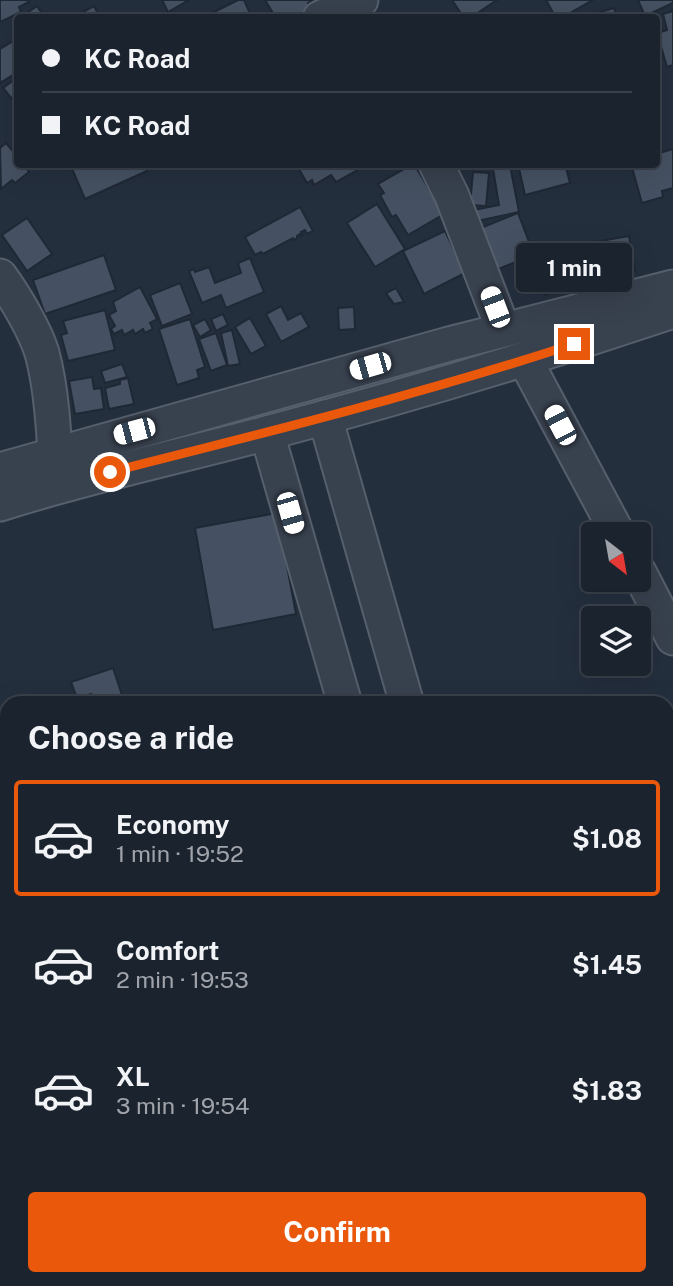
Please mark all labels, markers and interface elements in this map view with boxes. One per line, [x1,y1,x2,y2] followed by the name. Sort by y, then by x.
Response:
[84,43,190,74] text: KC Road
[84,110,190,141] text: KC Road
[516,243,632,292] callout: 1 min
[546,254,602,281] text: 1 min
[478,284,513,330] car
[558,328,590,360] route end
[347,350,394,382] car
[541,402,580,448] car
[111,415,158,447] car
[94,456,126,488] route start
[275,490,306,536] car
[581,522,651,592] north arrow
[581,522,651,676] map controls
[581,606,651,676] button: layers
[28,719,234,756] text: Choose a ride
[32,807,95,870] icon: car
[116,809,229,840] text: Economy
[572,823,642,854] text: $1.08
[116,840,244,867] text: 1 min · 19:52
[32,933,95,996] icon: car
[116,935,219,966] text: Comfort
[572,949,642,980] text: $1.45
[116,966,249,993] text: 2 min · 19:53
[32,1059,95,1122] icon: car
[116,1061,150,1092] text: XL
[572,1075,642,1106] text: $1.83
[116,1092,250,1119] text: 3 min · 19:54
[28,1192,646,1272] button: Confirm

